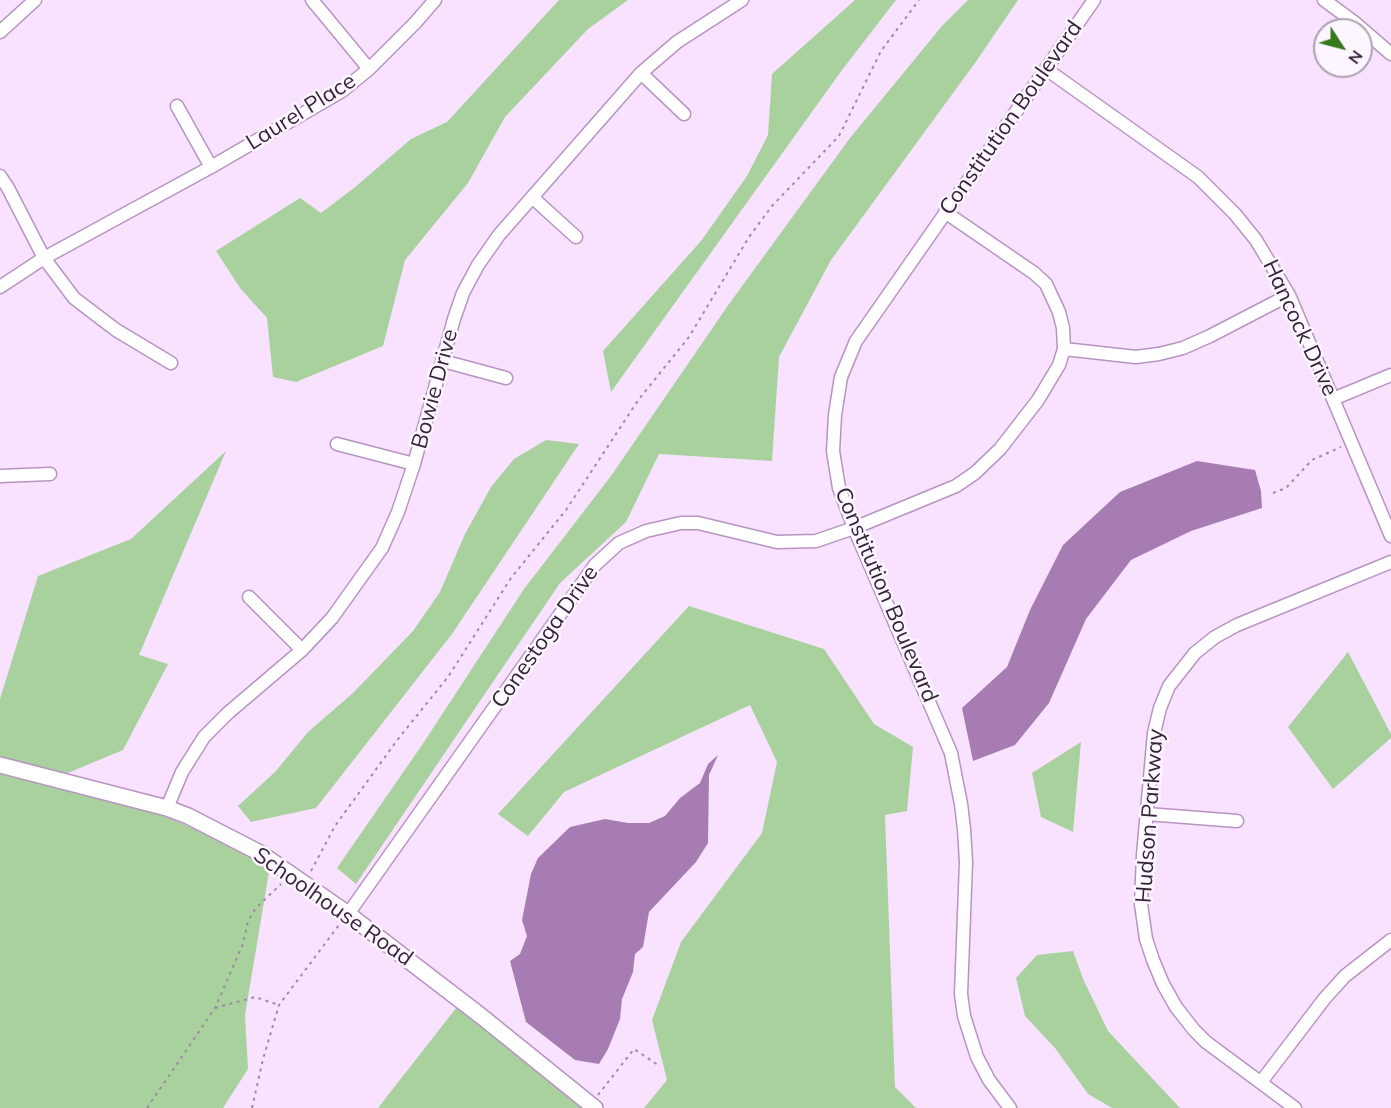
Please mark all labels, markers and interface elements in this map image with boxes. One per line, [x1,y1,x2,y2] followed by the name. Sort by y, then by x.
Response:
[934,16,1088,220] street label: Constitution Boulevard
[1313,18,1373,78] north arrow
[1344,47,1368,68] text: N
[241,68,361,156] street label: Laurel Place
[1257,256,1343,400] street label: Hancock Drive
[406,326,464,452] street label: Bowie Drive
[829,484,943,706] street label: Constitution Boulevard
[486,561,604,713] street label: Conestoga Drive
[1131,728,1169,904] street label: Hudson Parkway
[248,842,418,972] street label: Schoolhouse Road

